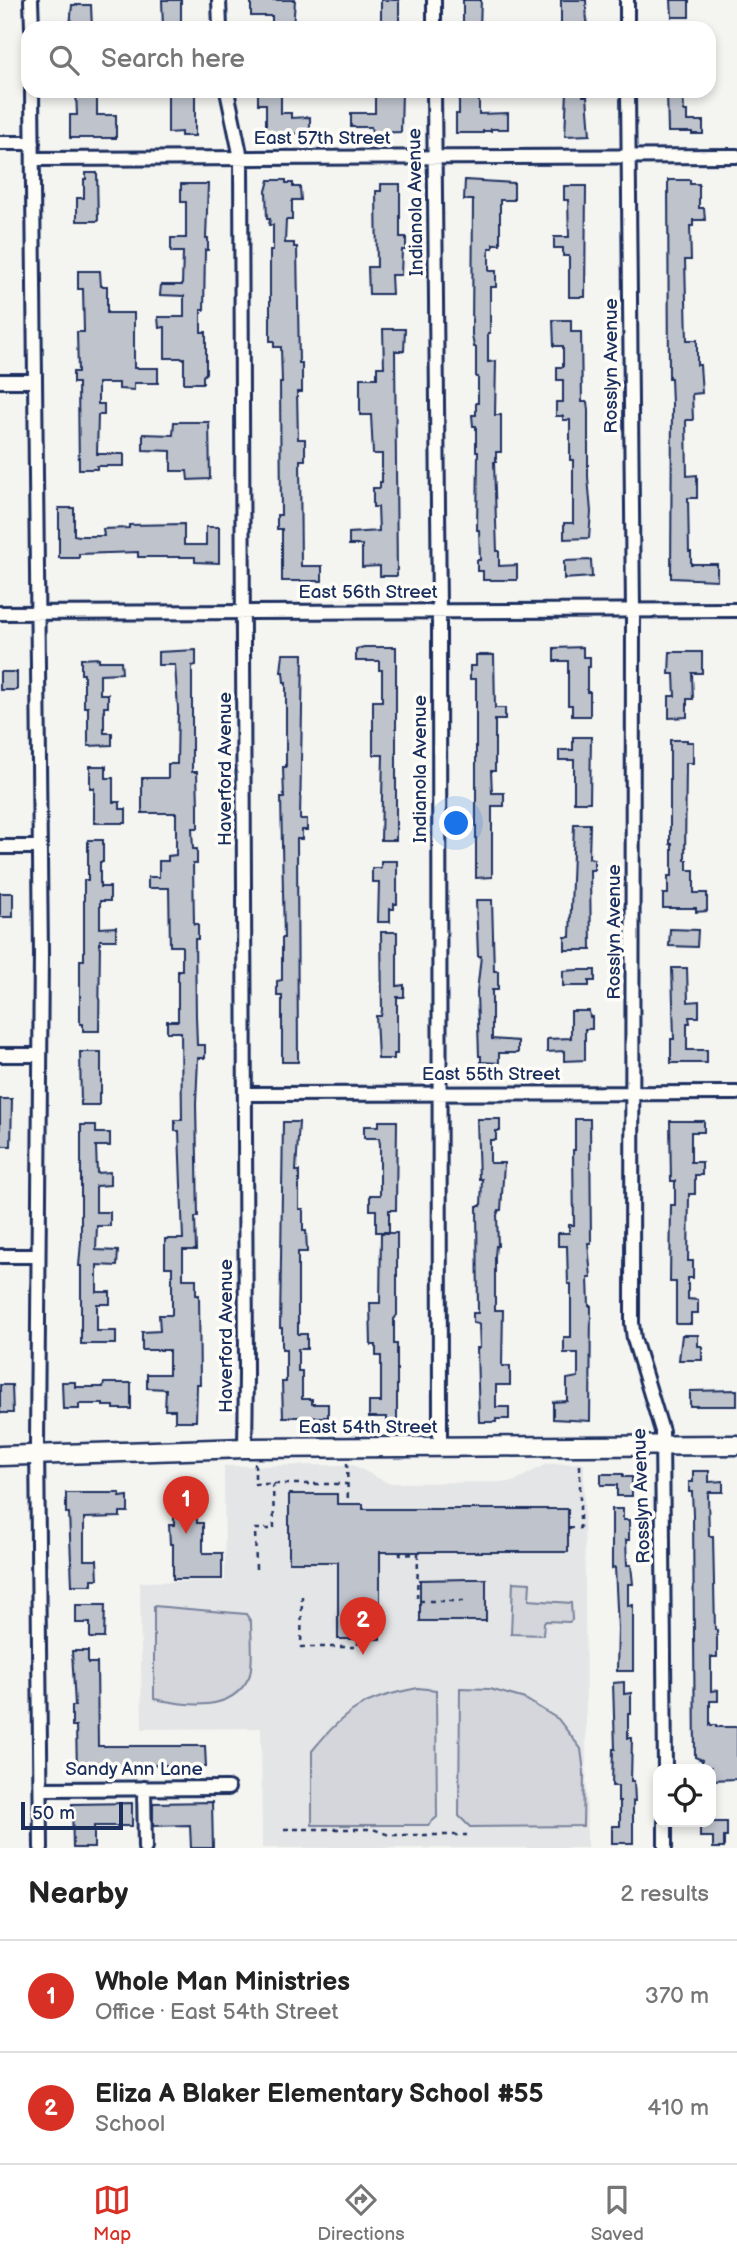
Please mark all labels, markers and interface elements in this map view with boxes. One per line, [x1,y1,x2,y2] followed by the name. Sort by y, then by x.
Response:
[21,21,716,98] search box
[45,41,83,79] icon: search
[101,44,245,75] text: Search here
[253,127,391,150] street label: East 57th Street
[403,128,429,276] street label: Indianola Avenue
[600,298,623,434] street label: Rosslyn Avenue
[298,581,438,604] street label: East 56th Street
[214,692,237,846] street label: Haverford Avenue
[409,695,432,843] street label: Indianola Avenue
[439,806,473,840] your location
[603,864,626,1000] street label: Rosslyn Avenue
[422,1063,561,1086] street label: East 55th Street
[215,1259,238,1413] street label: Haverford Avenue
[298,1416,438,1439] street label: East 54th Street
[628,1428,656,1564] street label: Rosslyn Avenue
[163,1476,209,1534] pin: 1
[340,1597,386,1655] pin: 2
[65,1758,203,1781] street label: Sandy Ann Lane
[653,1764,716,1827] map controls
[653,1764,716,1827] button: locate
[21,1799,122,1831] scale bar
[32,1802,75,1825] text: 50 m
[28,1876,128,1912] text: Nearby
[620,1880,709,1908] text: 2 results
[95,1967,350,1998] text: Whole Man Ministries
[46,1982,56,2010] text: 1
[645,1982,709,2010] text: 370 m
[95,1998,339,2026] text: Office · East 54th Street
[95,2079,543,2110] text: Eliza A Blaker Elementary School #55
[44,2094,58,2122] text: 2
[647,2094,709,2122] text: 410 m
[95,2110,165,2138] text: School
[93,2181,131,2246] tab: Map
[317,2181,405,2246] tab: Directions
[591,2181,644,2246] tab: Saved

